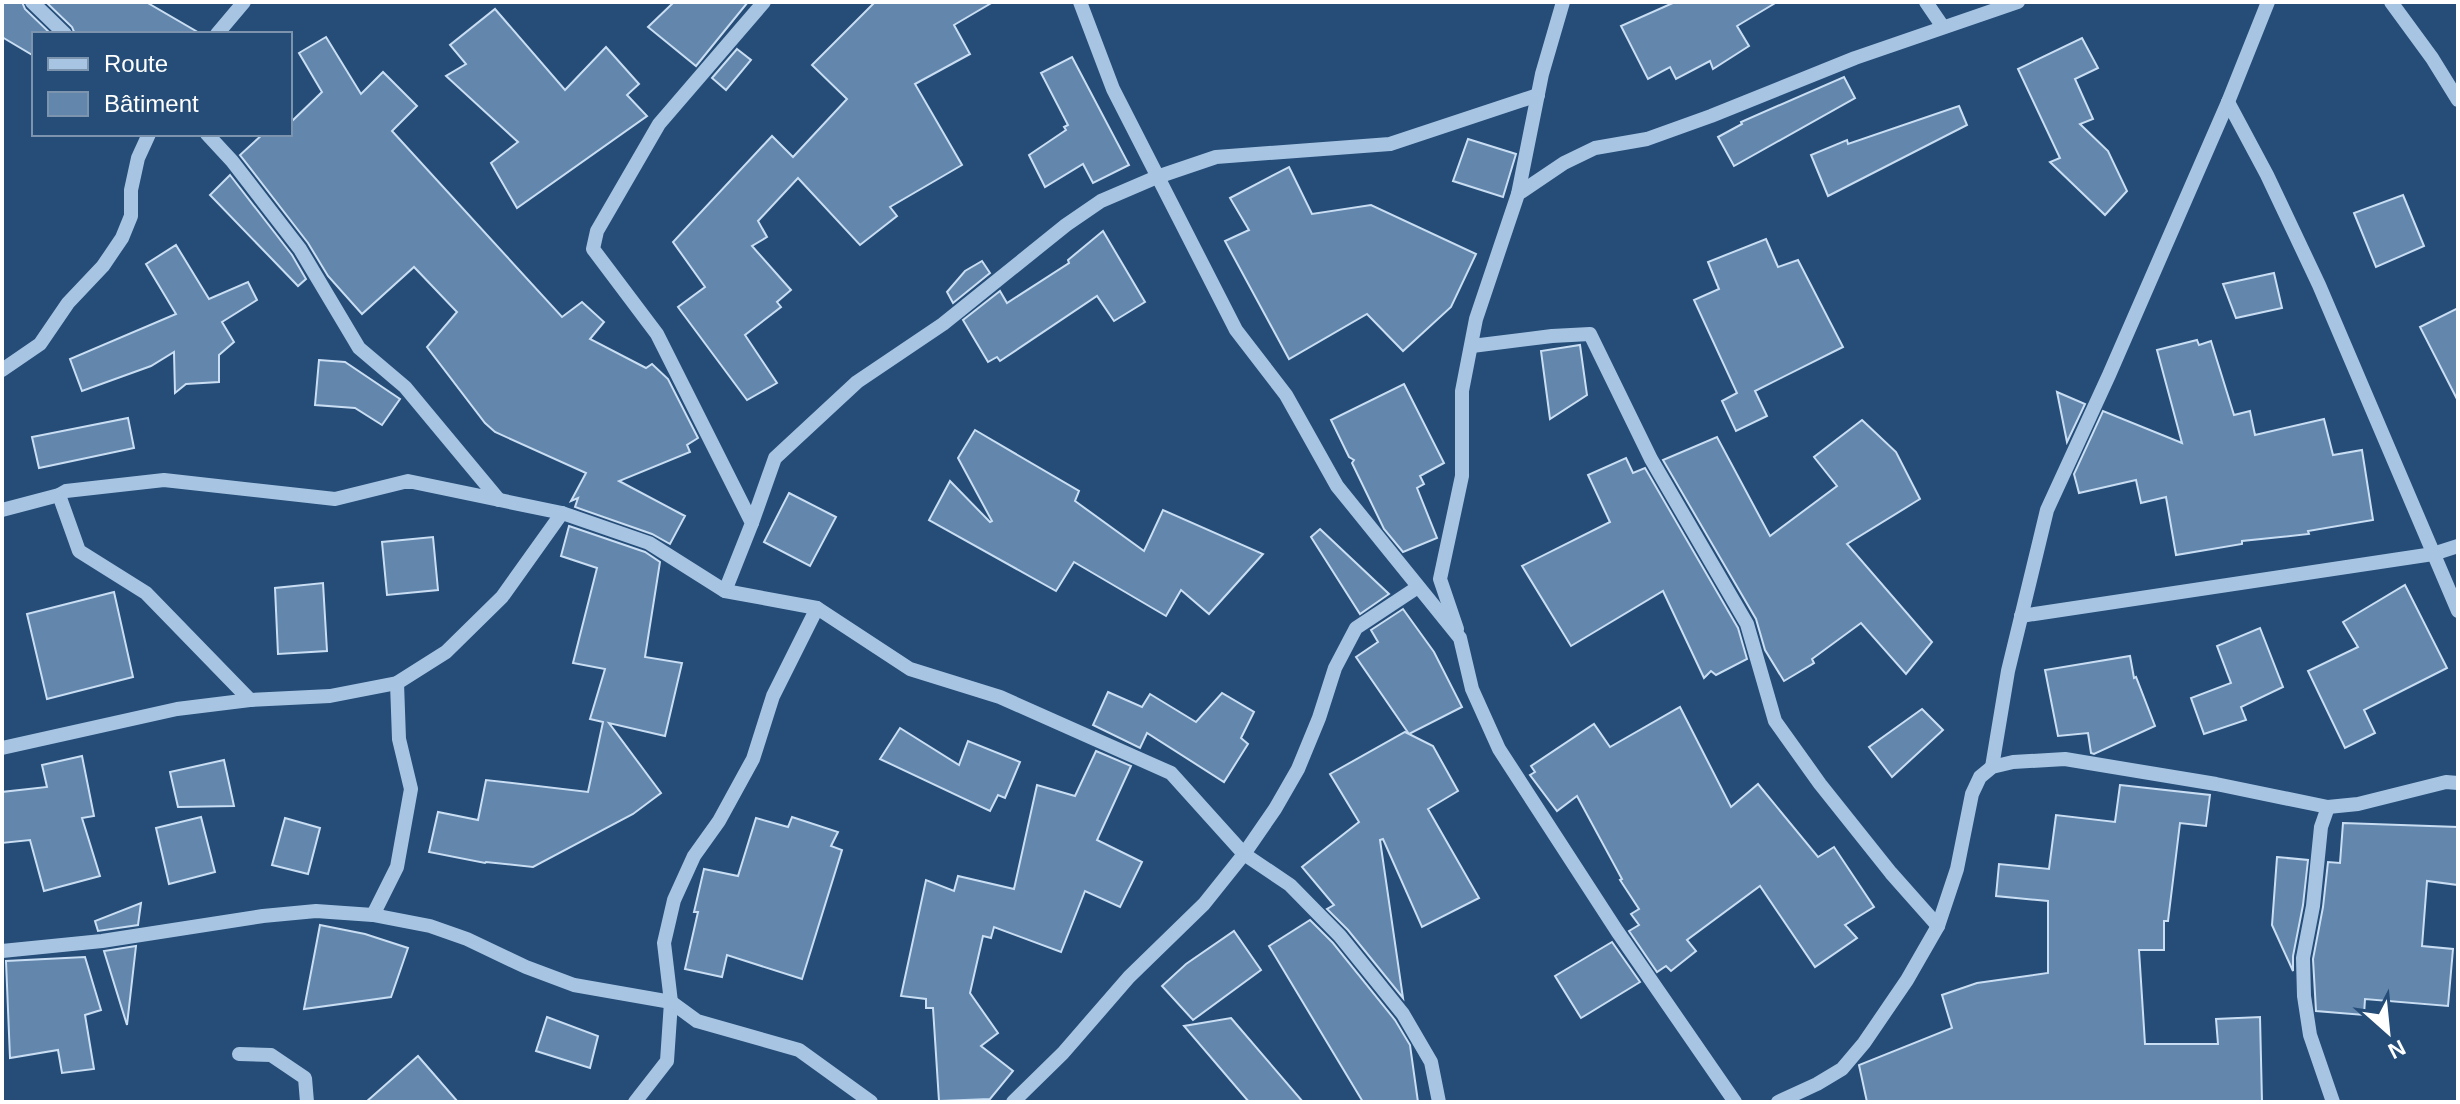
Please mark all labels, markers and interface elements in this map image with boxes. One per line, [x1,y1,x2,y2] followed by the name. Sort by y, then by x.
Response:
[32,32,292,136] legend
[104,50,168,77] text: Route
[104,90,199,117] text: Bâtiment
[2348,992,2428,1072] north arrow
[2384,1035,2410,1064] text: N

